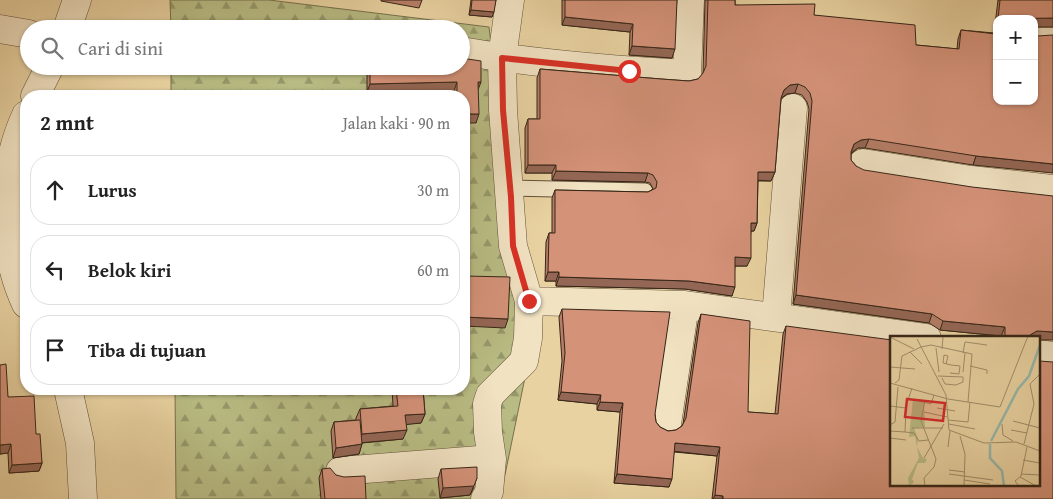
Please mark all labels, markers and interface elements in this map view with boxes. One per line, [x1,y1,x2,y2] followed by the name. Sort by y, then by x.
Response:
[993,15,1038,105] map controls
[993,15,1038,60] button: +
[20,20,470,75] search box
[38,34,66,62] icon: search
[78,34,163,62] text: Cari di sini
[618,60,641,83] route start
[993,60,1038,105] button: −
[40,107,94,138] text: 2 mnt
[343,111,450,135] text: Jalan kaki · 90 m
[41,176,69,204] icon: ahead
[88,176,137,204] text: Lurus
[417,178,449,202] text: 30 m
[41,256,69,284] icon: left
[88,256,171,284] text: Belok kiri
[417,258,449,282] text: 60 m
[518,290,541,313] route end
[41,336,69,364] icon: arrive
[88,336,206,364] text: Tiba di tujuan
[890,336,1040,486] inset map

